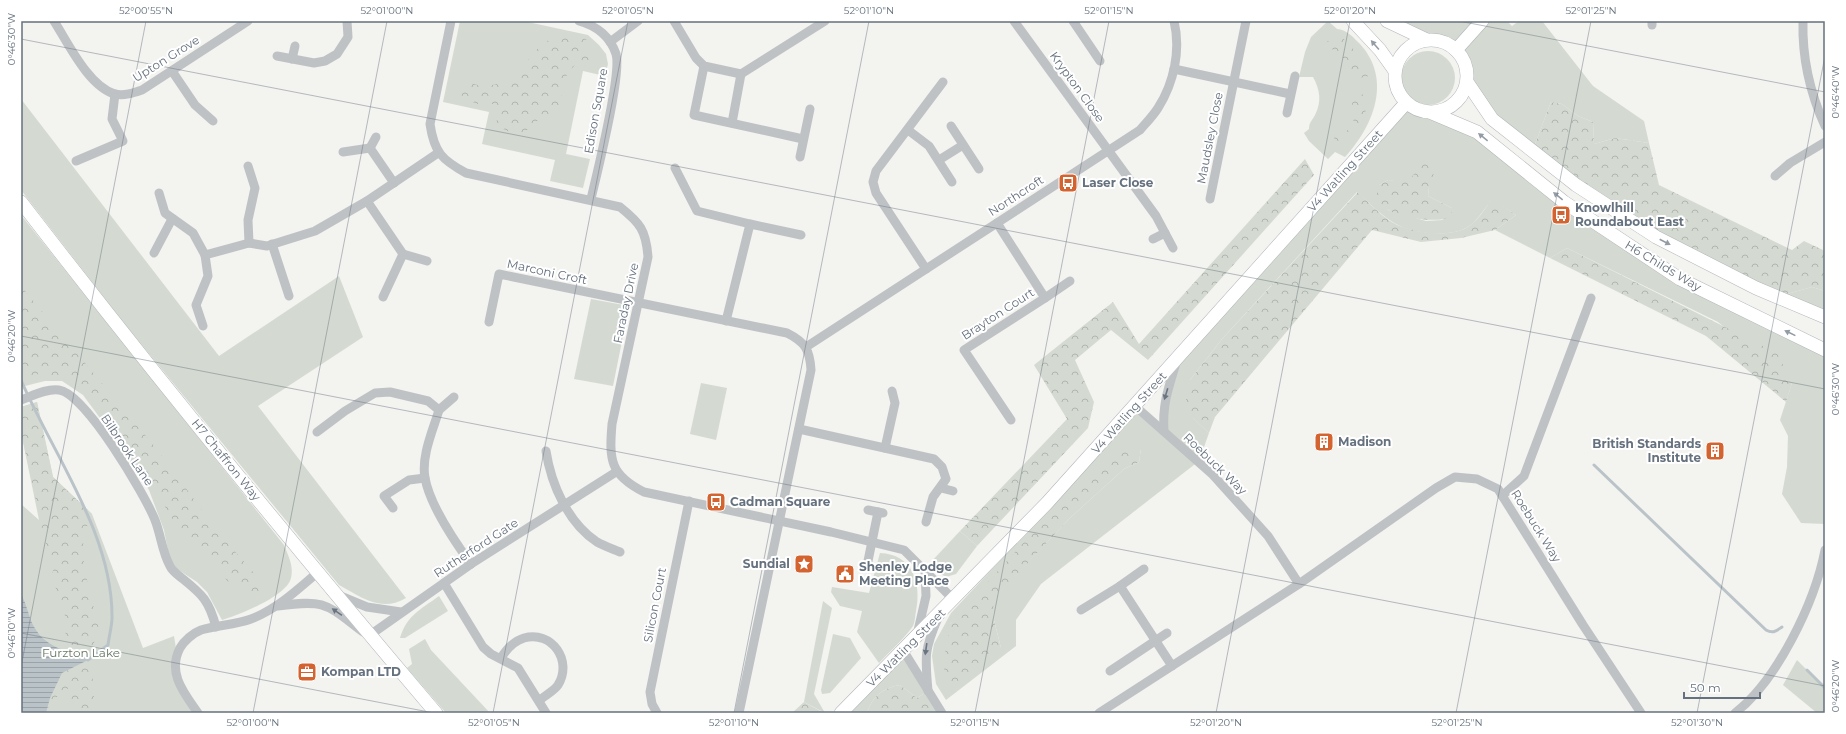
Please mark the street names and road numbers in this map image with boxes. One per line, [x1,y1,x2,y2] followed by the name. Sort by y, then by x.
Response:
[130,32,202,85] street label: Upton Grove
[1047,48,1108,125] street label: Krypton Close
[581,67,610,155] street label: Edison Square
[1193,91,1226,185] street label: Maudsley Close
[1304,126,1386,215] street label: V4 Watling Street
[985,172,1046,219] street label: Northcroft
[1622,237,1705,295] street label: H6 Childs Way
[506,256,589,287] street label: Marconi Croft
[610,261,641,345] street label: Faraday Drive
[958,284,1037,343] street label: Brayton Court
[1088,368,1170,457] street label: V4 Watling Street
[98,411,157,488] street label: Bilbrook Lane
[189,416,264,504] street label: H7 Chaffron Way
[1180,430,1251,498] street label: Roebuck Way
[1508,487,1565,565] street label: Roebuck Way
[431,515,521,580] street label: Rutherford Gate
[640,566,669,644] street label: Silicon Court
[863,605,948,690] street label: V4 Watling Street

